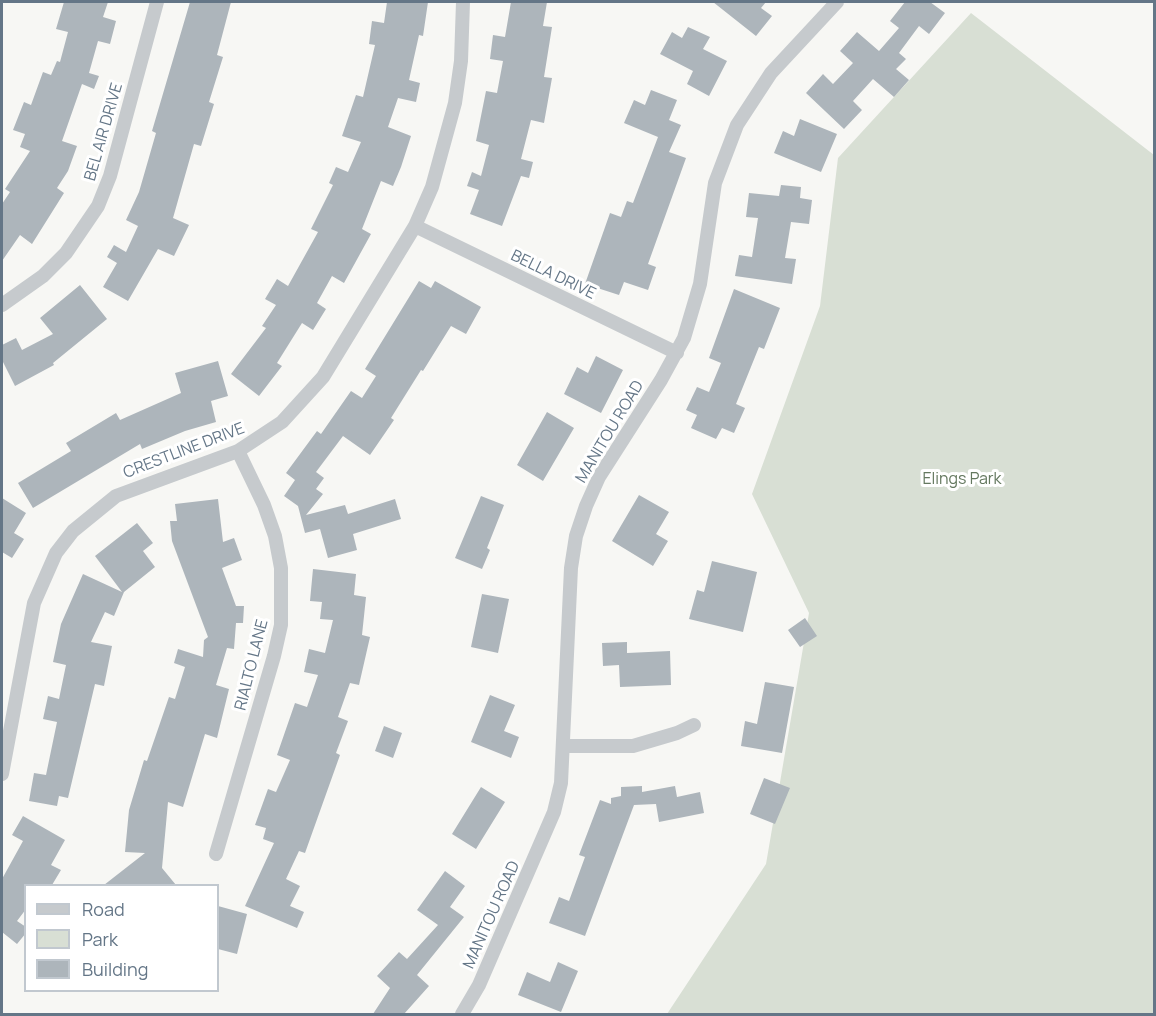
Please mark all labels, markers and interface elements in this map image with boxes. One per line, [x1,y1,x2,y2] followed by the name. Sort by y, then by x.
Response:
[81,81,127,183] street label: BEL AIR DRIVE
[507,246,599,304] street label: BELLA DRIVE
[572,377,648,487] street label: MANITOU ROAD
[121,419,247,483] street label: CRESTLINE DRIVE
[922,470,1002,490] park label: Elings Park
[231,617,273,713] street label: RIALTO LANE
[460,858,524,972] street label: MANITOU ROAD
[24,884,219,992] legend
[82,897,125,921] text: Road
[82,927,118,951] text: Park
[82,957,148,981] text: Building

